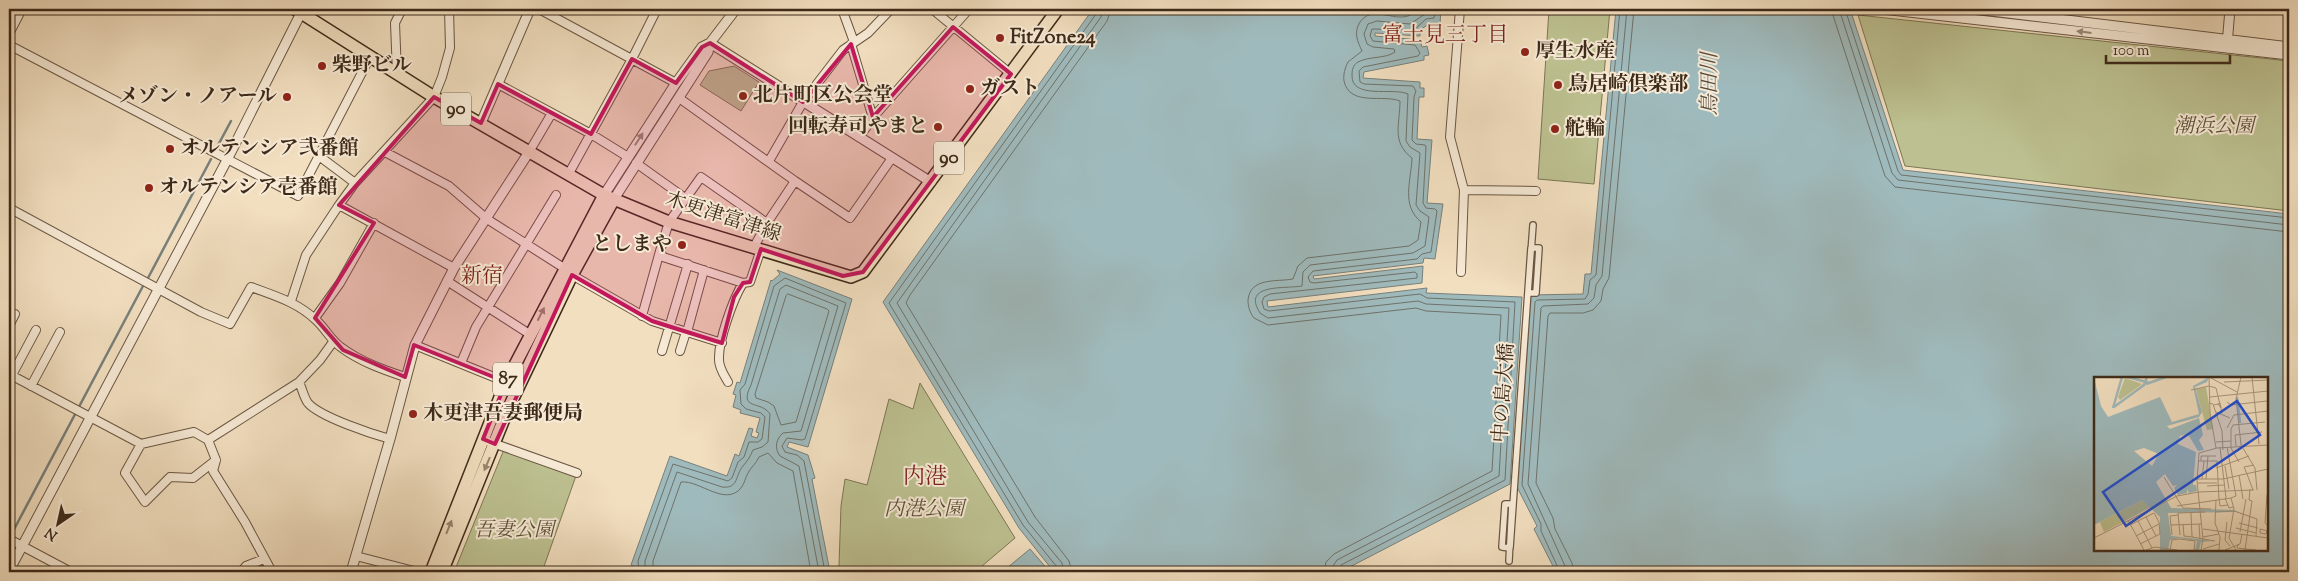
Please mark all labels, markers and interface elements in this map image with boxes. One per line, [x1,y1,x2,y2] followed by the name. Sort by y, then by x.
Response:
[1382,21,1508,51] district label: 富士見三丁目
[1010,24,1096,53] place label: FitZone24
[2076,28,2092,36] one-way arrow
[994,32,1006,44] marker: FitZone24
[2106,32,2229,64] scale bar
[1535,38,1615,67] place label: 厚生水産
[2113,41,2150,62] text: 100 m
[1519,46,1531,58] marker: 厚生水産
[1696,51,1726,116] water label: 鳥田川
[332,52,412,81] place label: 柴野ビル
[316,60,328,72] marker: 柴野ビル
[1568,71,1688,100] place label: 鳥居崎倶楽部
[980,75,1040,104] place label: ガスト
[1552,79,1564,91] marker: 鳥居崎倶楽部
[753,82,893,111] place label: 北片町区公会堂
[119,83,277,112] place label: メゾン・ノアール
[964,83,976,95] marker: ガスト
[737,90,749,102] marker: 北片町区公会堂
[281,91,293,103] marker: メゾン・ノアール
[441,92,471,126] road number: 90
[788,113,928,142] place label: 回転寿司やまと
[2174,113,2257,142] park label: 潮浜公園
[1565,115,1605,144] place label: 舵輪
[932,121,944,133] marker: 回転寿司やまと
[1549,123,1561,135] marker: 舵輪
[635,132,644,146] one-way arrow
[180,135,359,164] place label: オルテンシア弐番館
[934,142,964,174] road number: 90
[164,143,176,155] marker: オルテンシア弐番館
[159,174,338,203] place label: オルテンシア壱番館
[143,182,155,194] marker: オルテンシア壱番館
[661,186,785,250] street label: 木更津富津線
[592,231,672,260] place label: としまや
[676,239,688,251] marker: としまや
[461,262,503,292] district label: 新宿
[537,307,545,321] one-way arrow
[1487,342,1523,444] street label: 中の島大橋
[493,362,523,396] road number: 87
[2094,377,2268,551] inset map
[423,400,583,429] place label: 木更津吾妻郵便局
[407,408,419,420] marker: 木更津吾妻郵便局
[483,457,491,472] one-way arrow
[903,462,947,494] district label: 内港
[884,496,967,525] park label: 内港公園
[32,498,82,548] north arrow
[474,517,557,546] park label: 吾妻公園
[445,520,453,534] one-way arrow
[42,522,62,545] text: N

